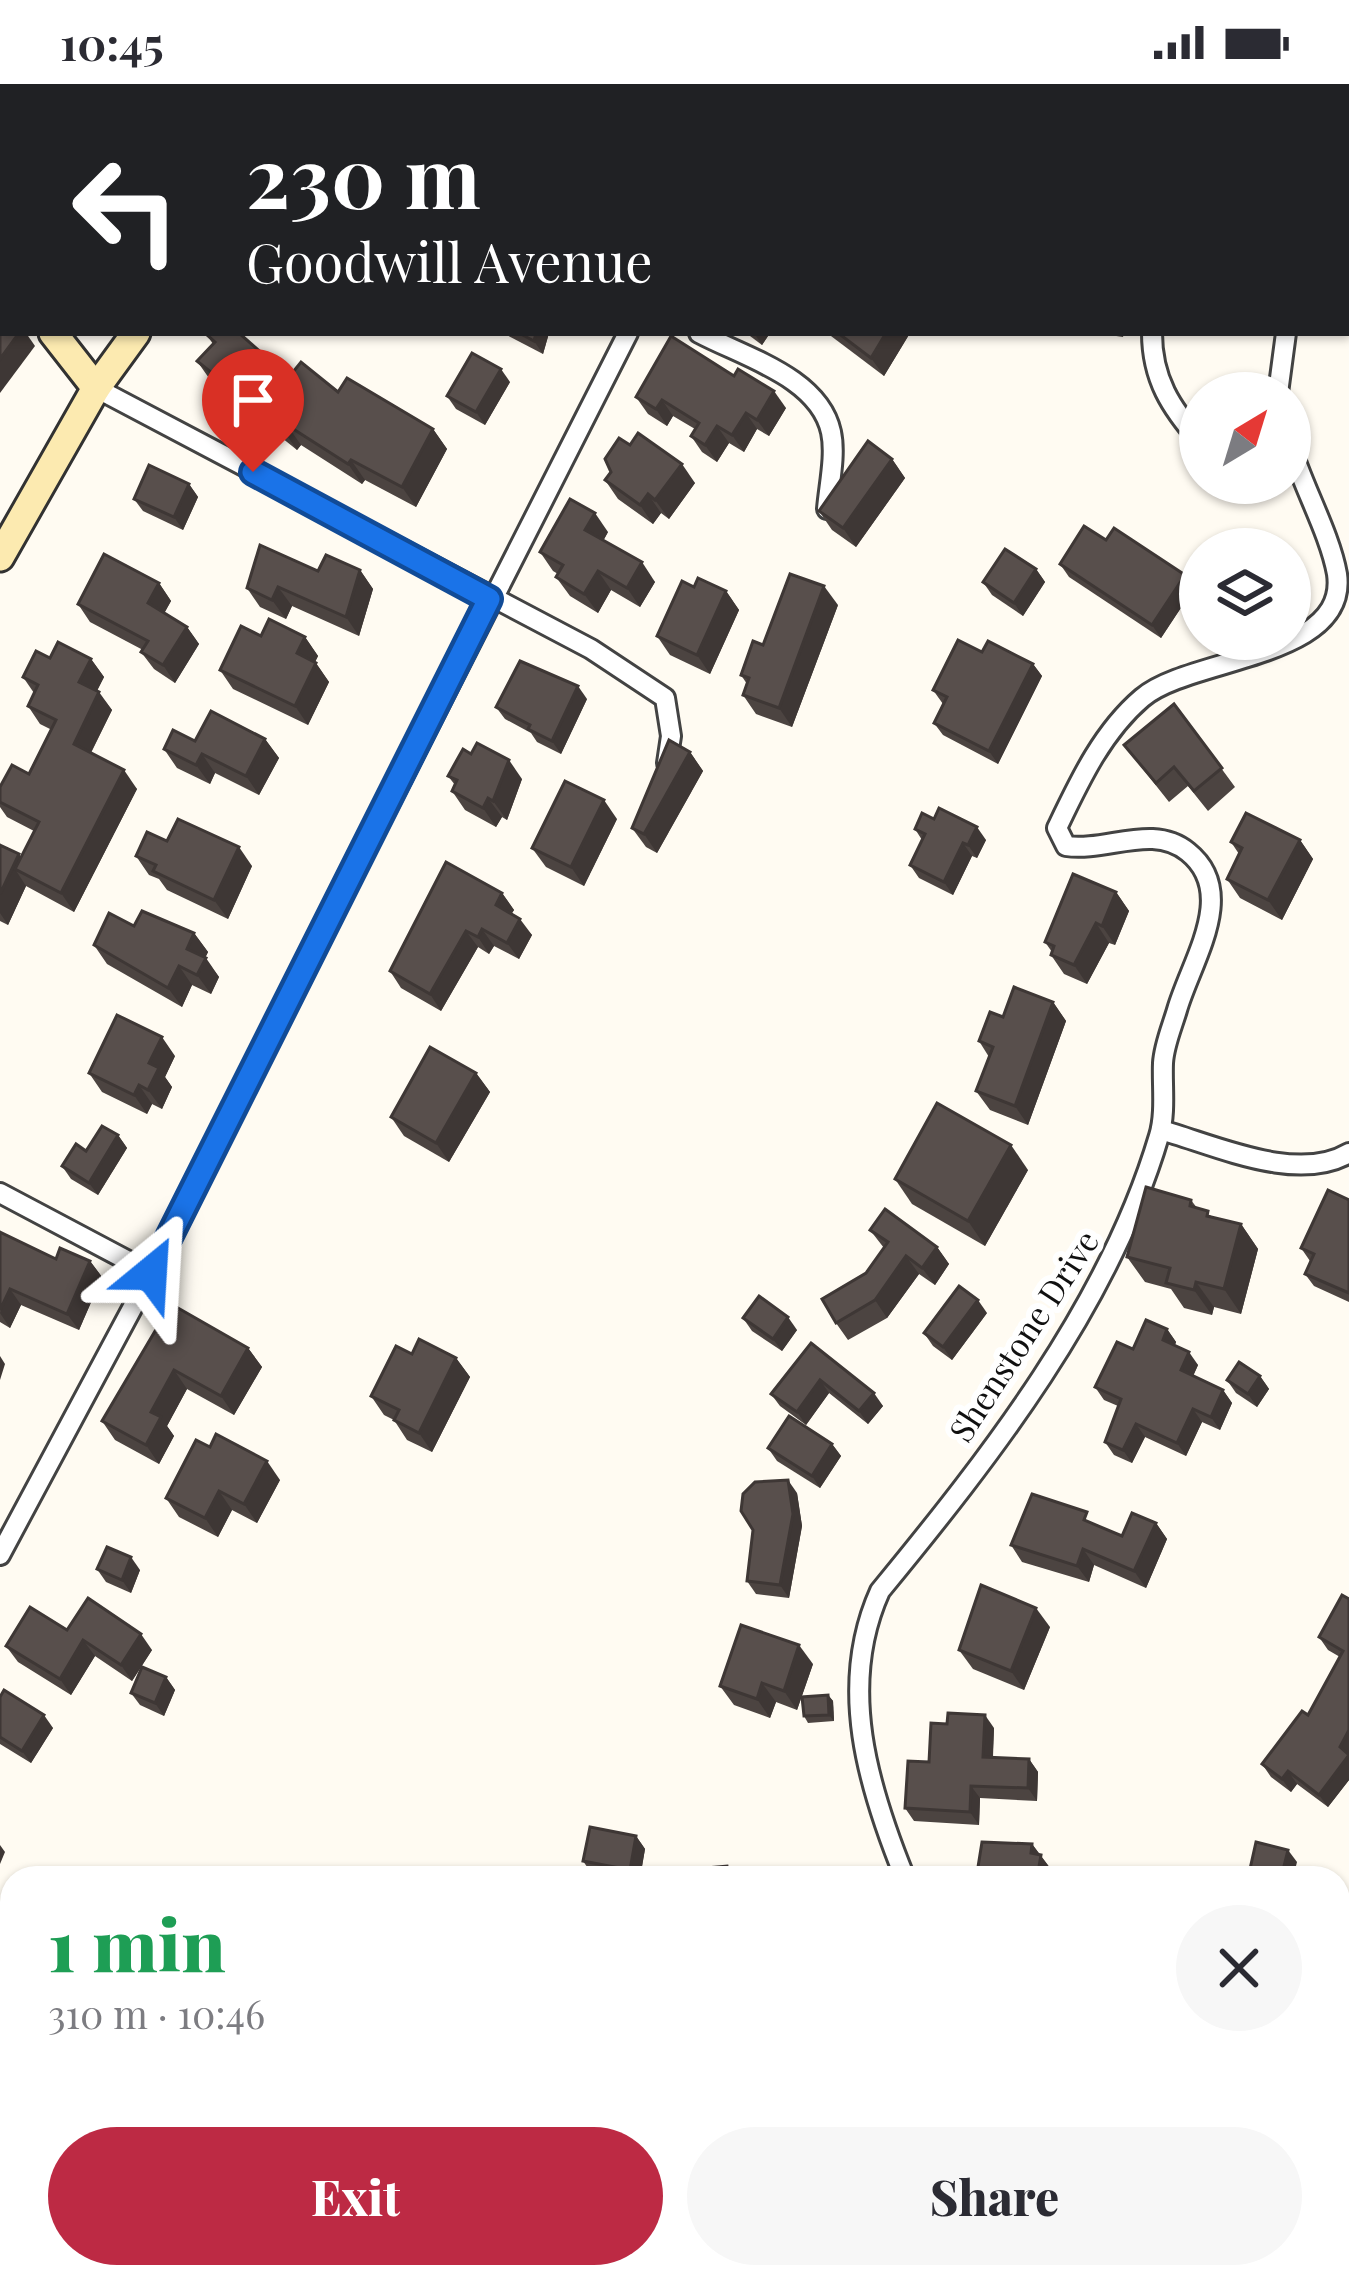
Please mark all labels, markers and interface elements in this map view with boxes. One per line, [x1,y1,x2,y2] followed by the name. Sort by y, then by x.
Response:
[60,12,164,72] text: 10:45
[246,118,481,230] text: 230 m
[48,132,204,288] icon: left
[246,225,653,297] text: Goodwill Avenue
[202,349,304,472] pin
[220,367,286,433] icon: arrive
[1179,372,1311,504] north arrow
[1179,372,1311,660] map controls
[1179,528,1311,660] button: layers
[88,1210,214,1336] position arrow
[938,1221,1107,1449] street label: Shenstone Drive
[48,1894,226,1990] text: 1 min
[1176,1905,1302,2031] button: close
[48,1987,265,2039] text: 310 m · 10:46
[48,2127,663,2265] button: Exit
[687,2127,1302,2265] button: Share

